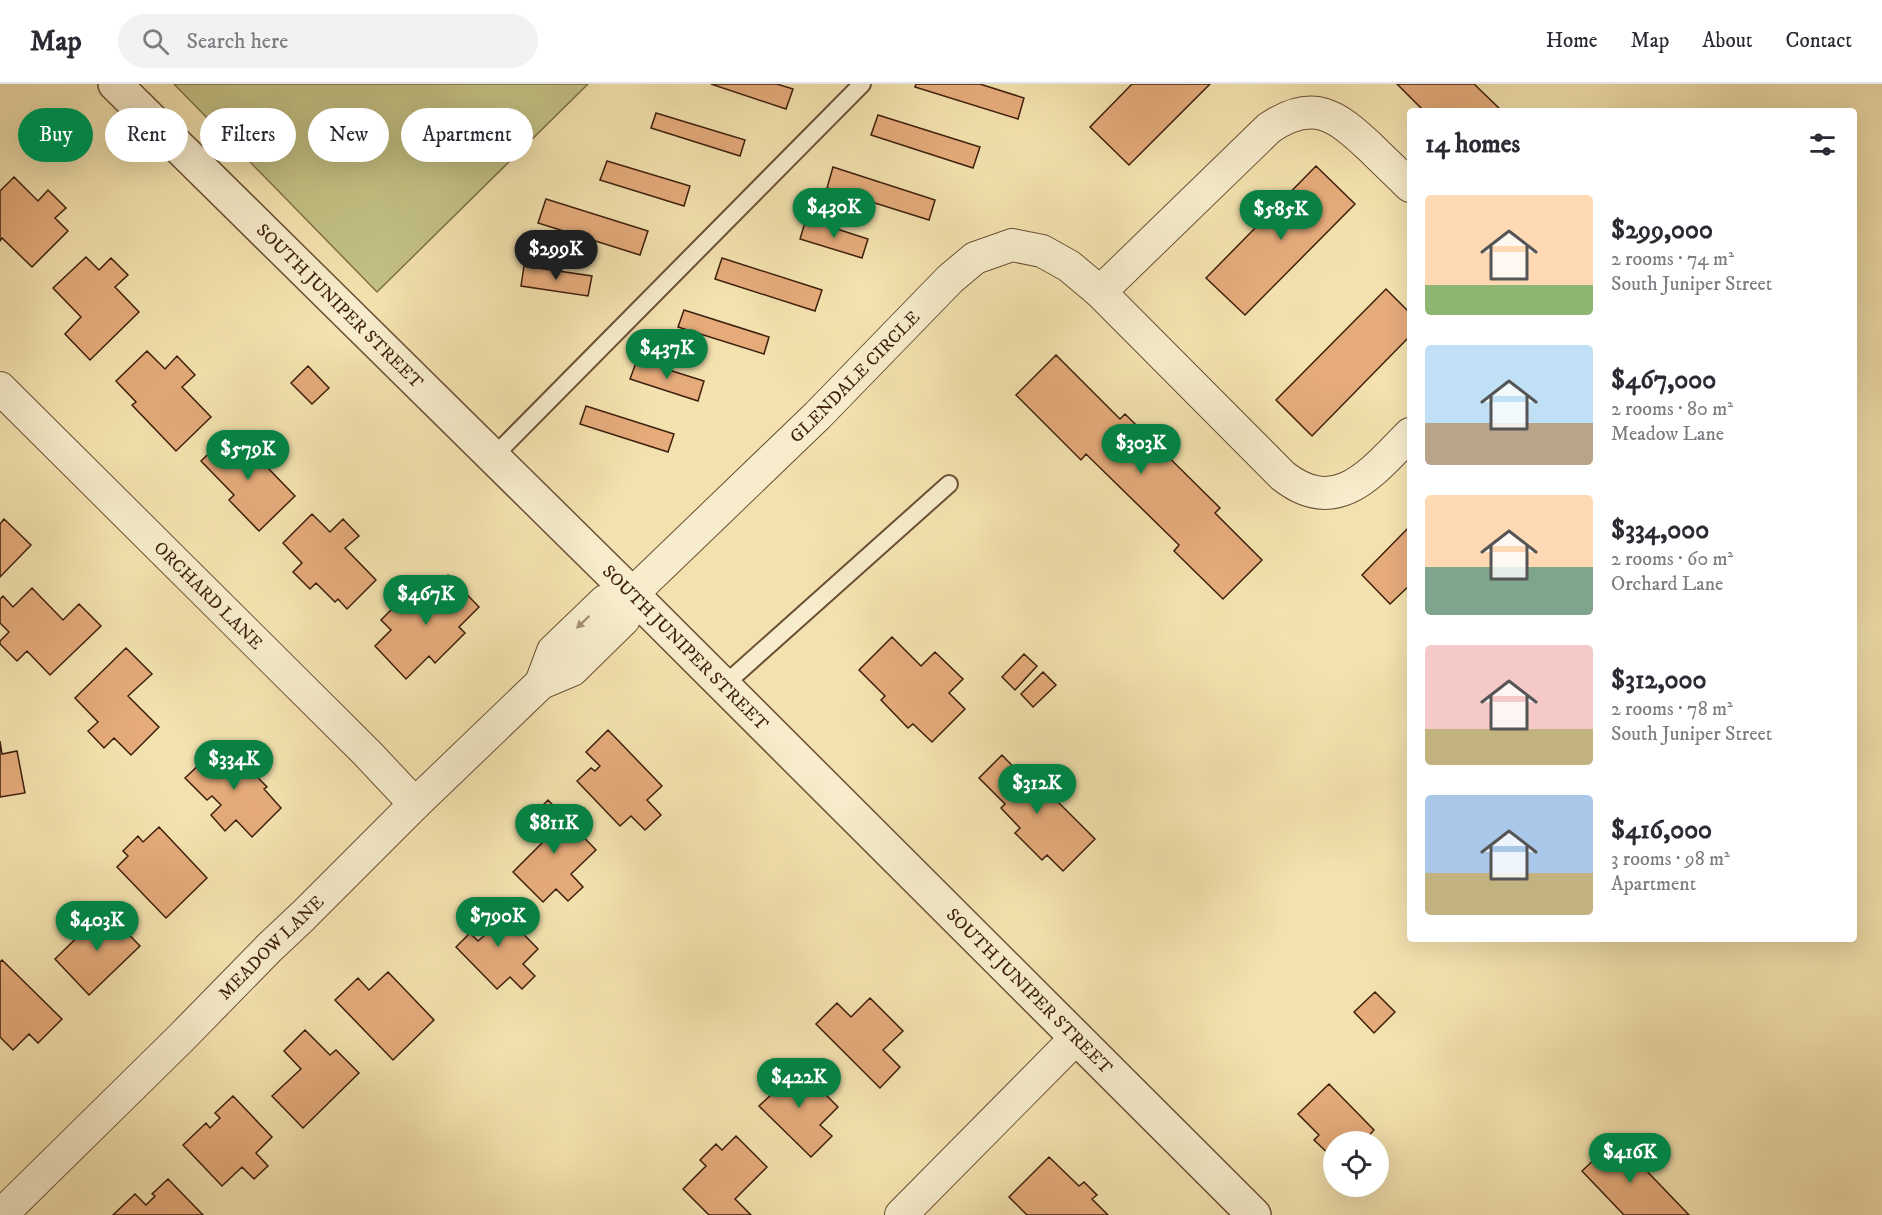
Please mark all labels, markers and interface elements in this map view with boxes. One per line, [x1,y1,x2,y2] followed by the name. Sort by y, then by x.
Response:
[118,14,538,68] search box
[30,24,82,59] text: Map
[139,25,172,58] icon: search
[187,28,288,55] text: Search here
[1546,28,1598,54] text: Home
[1631,28,1669,54] text: Map
[1702,28,1753,54] text: About
[1786,28,1852,54] text: Contact
[18,108,93,162] chip: Buy
[105,108,188,162] chip: Rent
[200,108,296,162] chip: Filters
[308,108,389,162] chip: New
[401,108,533,162] chip: Apartment
[1425,128,1520,161] text: 14 homes
[1806,128,1839,161] icon: filters
[792,188,876,239] pin: $430K
[1239,190,1323,241] pin: $585K
[807,195,861,220] text: $430K
[1254,197,1308,222] text: $585K
[1611,214,1713,247] text: $299,000
[1473,219,1545,291] icon: home
[251,220,427,394] street label: SOUTH JUNIPER STREET
[514,230,598,281] pin: $299K
[529,237,583,262] text: $299K
[1611,247,1734,272] text: 2 rooms · 74 m²
[1611,272,1772,297] text: South Juniper Street
[786,307,925,448] street label: GLENDALE CIRCLE
[625,329,709,380] pin: $437K
[640,336,694,361] text: $437K
[1611,364,1716,397] text: $467,000
[1473,369,1545,441] icon: home
[1611,397,1733,422] text: 2 rooms · 80 m²
[1611,422,1724,447] text: Meadow Lane
[1099,424,1183,475] pin: $303K
[206,430,290,481] pin: $579K
[1116,431,1166,456] text: $303K
[220,437,276,462] text: $579K
[1611,514,1709,547] text: $334,000
[1473,519,1545,591] icon: home
[149,537,267,655] street label: ORCHARD LANE
[1611,547,1733,572] text: 2 rooms · 60 m²
[597,561,773,736] street label: SOUTH JUNIPER STREET
[1611,572,1723,597] text: Orchard Lane
[384,575,468,626] pin: $467K
[397,582,455,607] text: $467K
[576,615,590,629] one-way arrow
[1611,664,1706,697] text: $312,000
[1473,669,1545,741] icon: home
[1611,697,1733,722] text: 2 rooms · 78 m²
[1611,722,1772,747] text: South Juniper Street
[192,740,276,791] pin: $334K
[208,747,260,772] text: $334K
[995,764,1079,815] pin: $312K
[1012,771,1062,796] text: $312K
[512,804,596,855] pin: $811K
[529,811,579,836] text: $811K
[1611,814,1712,847] text: $416,000
[1473,819,1545,891] icon: home
[1611,847,1730,872] text: 3 rooms · 98 m²
[1611,872,1696,897] text: Apartment
[214,891,329,1005] street label: MEADOW LANE
[456,897,540,948] pin: $790K
[55,901,139,952] pin: $403K
[470,904,526,929] text: $790K
[941,904,1117,1079] street label: SOUTH JUNIPER STREET
[70,908,124,933] text: $403K
[757,1058,841,1109] pin: $422K
[771,1065,827,1090] text: $422K
[1323,1131,1389,1197] map controls
[1323,1131,1389,1197] button: locate
[1588,1133,1672,1184] pin: $416K
[1603,1140,1657,1165] text: $416K

